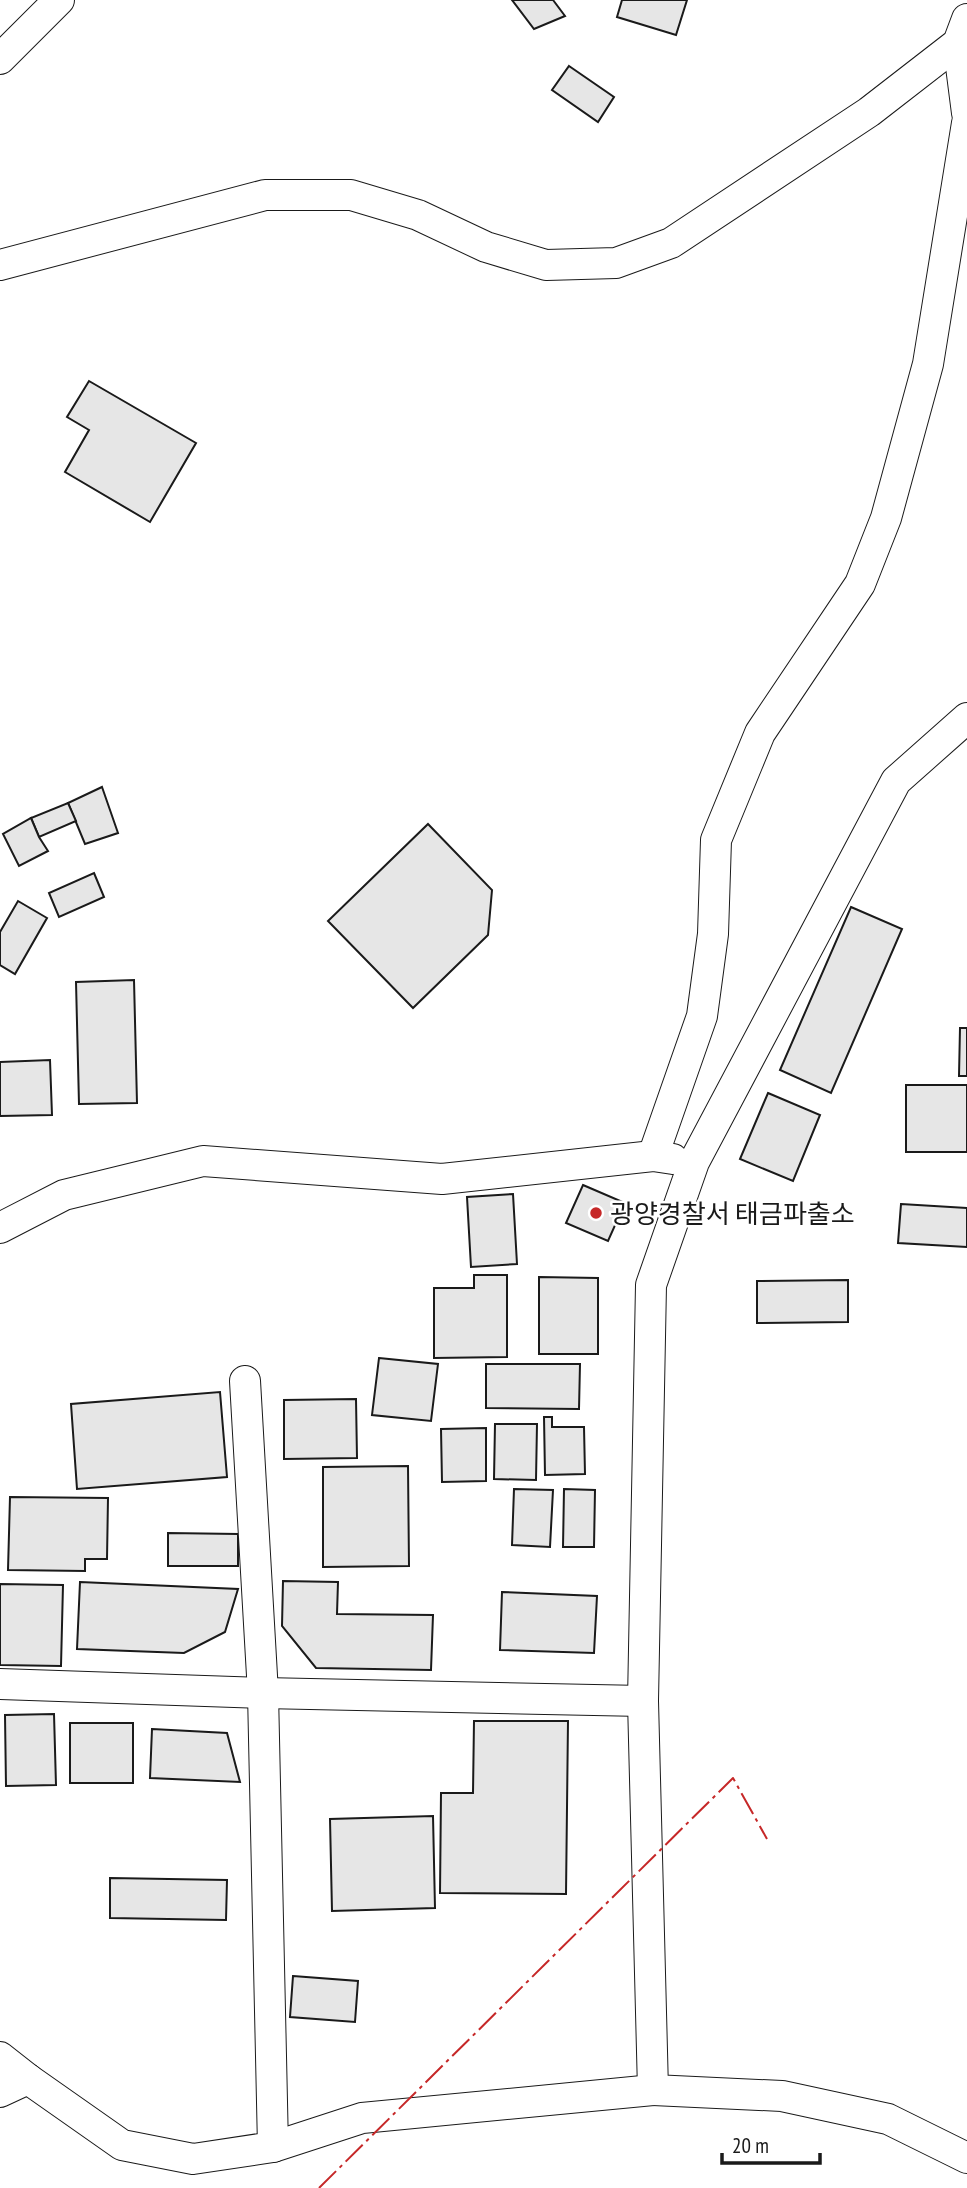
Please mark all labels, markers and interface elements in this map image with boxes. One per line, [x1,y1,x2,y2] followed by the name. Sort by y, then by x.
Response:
[610,1197,855,1230] place label: 광양경찰서 태금파출소
[588,1205,604,1221] marker: 광양경찰서 태금파출소
[722,2122,820,2166] scale bar
[732,2132,769,2159] text: 20 m

